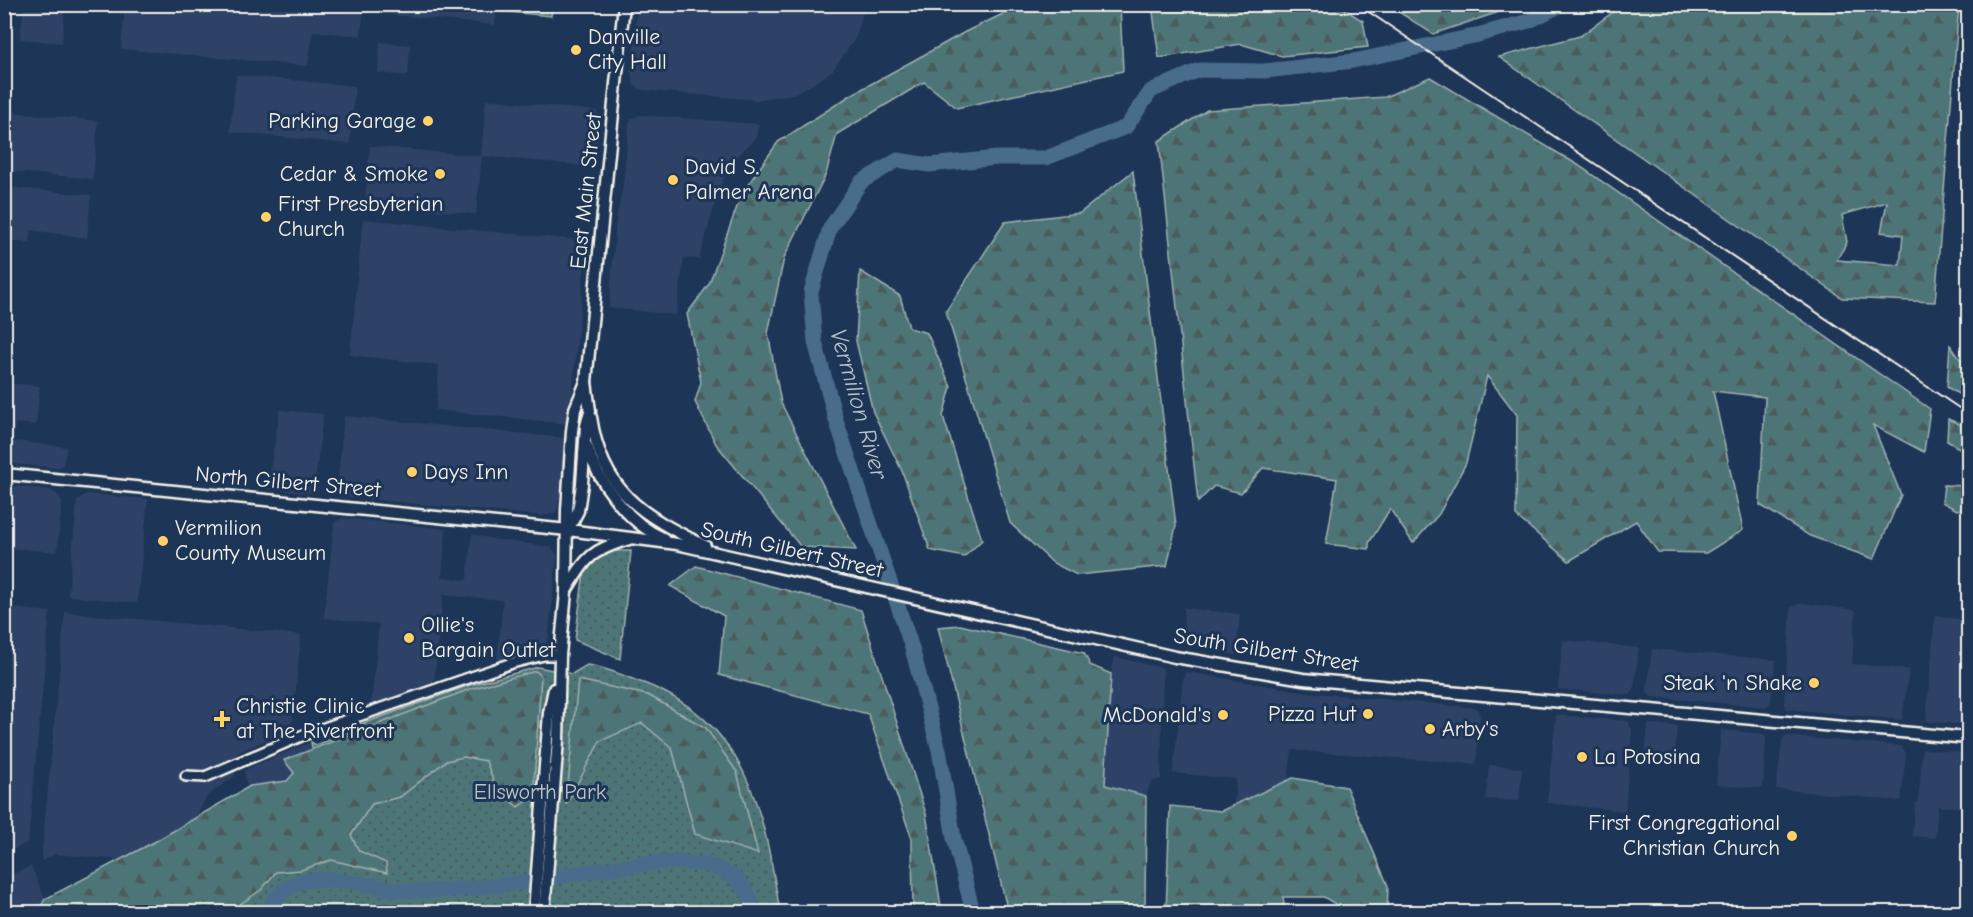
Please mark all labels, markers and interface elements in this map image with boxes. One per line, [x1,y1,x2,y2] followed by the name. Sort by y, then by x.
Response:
[588,24,667,75] place label: Danville City Hall
[569,43,583,57] marker: Danville City Hall
[268,108,416,134] place label: Parking Garage
[565,111,607,270] street label: East Main Street
[421,114,435,128] marker: Parking Garage
[685,154,814,205] place label: David S. Palmer Arena
[280,161,428,187] place label: Cedar & Smoke
[433,167,447,181] marker: Cedar & Smoke
[666,173,680,187] marker: David S. Palmer Arena
[278,191,443,242] place label: First Presbyterian Church
[259,210,273,224] marker: First Presbyterian Church
[824,326,894,484] water label: Vermilion River
[424,459,508,485] place label: Days Inn
[194,461,383,503] street label: North Gilbert Street
[405,465,419,479] marker: Days Inn
[175,515,326,566] place label: Vermilion County Museum
[698,516,886,584] street label: South Gilbert Street
[156,534,170,548] marker: Vermilion County Museum
[421,612,556,663] place label: Ollie's Bargain Outlet
[1172,623,1361,678] street label: South Gilbert Street
[402,631,416,645] marker: Ollie's Bargain Outlet
[1664,670,1802,696] place label: Steak 'n Shake
[1807,676,1821,690] marker: Steak 'n Shake
[236,693,395,744] place label: Christie Clinic at The Riverfront
[1268,701,1357,727] place label: Pizza Hut
[1103,702,1211,728] place label: McDonald's
[1361,707,1375,721] marker: Pizza Hut
[1216,708,1230,722] marker: McDonald's
[213,710,231,728] marker: Christie Clinic at The Riverfront
[1442,716,1498,742] place label: Arby's
[1423,722,1437,736] marker: Arby's
[1594,744,1701,770] place label: La Potosina
[1575,750,1589,764] marker: La Potosina
[474,779,607,805] park label: Ellsworth Park
[1588,810,1780,861] place label: First Congregational Christian Church
[1785,829,1799,843] marker: First Congregational Christian Church

